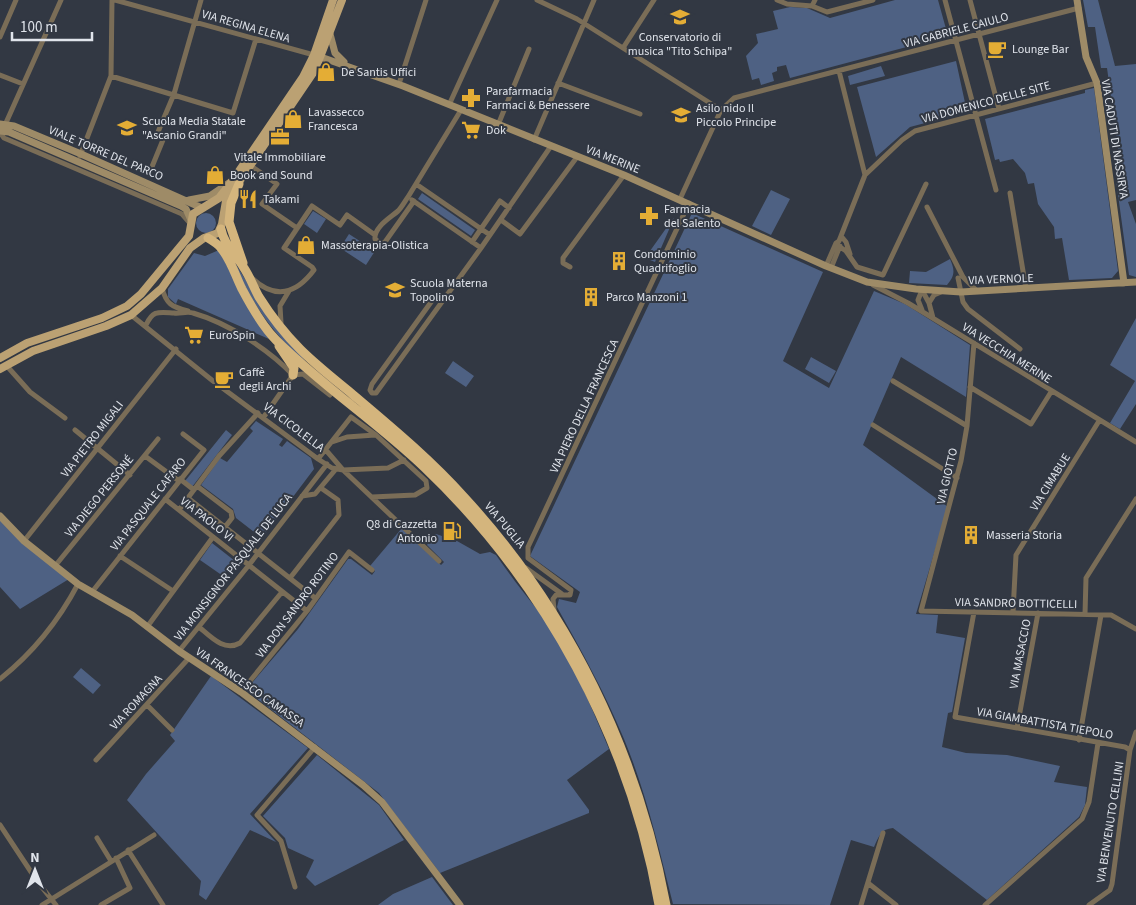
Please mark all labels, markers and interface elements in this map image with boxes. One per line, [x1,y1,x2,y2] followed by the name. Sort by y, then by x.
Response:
[200,6,293,47] street label: VIA REGINA ELENA
[669,6,691,28] school or university icon: Conservatorio di musica "Tito Schipa"
[902,8,1010,53] street label: VIA GABRIELE CAIULO
[12,10,92,42] scale bar
[20,17,58,38] text: 100 m
[628,29,732,60] place label: Conservatorio di musica "Tito Schipa"
[986,38,1008,60] cafe icon: Lounge Bar
[1012,41,1070,58] place label: Lounge Bar
[315,61,337,83] shop icon: De Santis Uffici
[341,64,416,81] place label: De Santis Uffici
[920,77,1052,128] street label: VIA DOMENICO DELLE SITE
[1097,78,1132,200] street label: VIA CADUTI DI NASSIRYA
[486,83,590,114] place label: Parafarmacia Farmaci & Benessere
[460,87,482,109] pharmacy icon: Parafarmacia Farmaci & Benessere
[696,100,776,131] place label: Asilo nido Il Piccolo Principe
[308,104,364,135] place label: Lavassecco Francesca
[670,104,692,126] school or university icon: Asilo nido Il Piccolo Principe
[282,108,304,130] shop icon: Lavassecco Francesca
[142,113,246,144] place label: Scuola Media Statale "Ascanio Grandi"
[116,117,138,139] school or university icon: Scuola Media Statale "Ascanio Grandi"
[460,119,482,141] supermarket icon: Dok
[46,122,166,185] street label: VIALE TORRE DEL PARCO
[486,122,506,139] place label: Dok
[269,126,291,148] office icon: Vitale Immobiliare
[583,141,643,178] street label: VIA MERINE
[234,149,326,166] place label: Vitale Immobiliare
[204,164,226,186] shop icon: Book and Sound
[230,167,313,184] place label: Book and Sound
[237,188,259,210] restaurant icon: Takami
[263,191,299,208] place label: Takami
[664,201,721,232] place label: Farmacia del Salento
[638,205,660,227] pharmacy icon: Farmacia del Salento
[295,234,317,256] shop icon: Massoterapia-Olistica
[321,237,428,254] place label: Massoterapia-Olistica
[634,246,697,277] place label: Condominio Quadrifoglio
[608,250,630,272] building icon: Condominio Quadrifoglio
[968,270,1034,289] street label: VIA VERNOLE
[410,275,488,306] place label: Scuola Materna Topolino
[384,279,406,301] school or university icon: Scuola Materna Topolino
[580,286,602,308] building icon: Parco Manzoni 1
[606,289,687,306] place label: Parco Manzoni 1
[958,319,1055,388] street label: VIA VECCHIA MERINE
[183,324,205,346] supermarket icon: EuroSpin
[209,327,255,344] place label: EuroSpin
[546,336,623,476] street label: VIA PIERO DELLA FRANCESCA
[239,364,292,395] place label: Caffè degli Archi
[213,368,235,390] cafe icon: Caffè degli Archi
[57,397,128,481] street label: VIA PIETRO MIGALI
[259,399,328,456] street label: VIA CICOLELLA
[933,446,962,506] street label: VIA GIOTTO
[1026,450,1075,514] street label: VIA CIMABUE
[61,452,138,541] street label: VIA DIEGO PERSONÉ
[107,454,190,555] street label: VIA PASQUALE CAFARO
[170,490,297,645] street label: VIA MONSIGNOR PASQUALE DE LUCA
[176,493,237,546] street label: VIA PAOLO VI
[480,499,529,552] street label: VIA PUGLIA
[366,516,437,547] place label: Q8 di Cazzetta Antonio
[441,520,463,542] fuel station icon: Q8 di Cazzetta Antonio
[960,524,982,546] building icon: Masseria Storia
[986,527,1062,544] place label: Masseria Storia
[252,549,343,662] street label: VIA DON SANDRO ROTINO
[955,594,1077,613] street label: VIA SANDRO BOTTICELLI
[1005,618,1036,690] street label: VIA MASACCIO
[192,643,308,732] street label: VIA FRANCESCO CAMASSA
[106,671,167,734] street label: VIA ROMAGNA
[975,703,1114,744] street label: VIA GIAMBATTISTA TIEPOLO
[1092,760,1128,884] street label: VIA BENVENUTO CELLINI
[10,845,60,895] north arrow
[30,848,40,868] text: N

